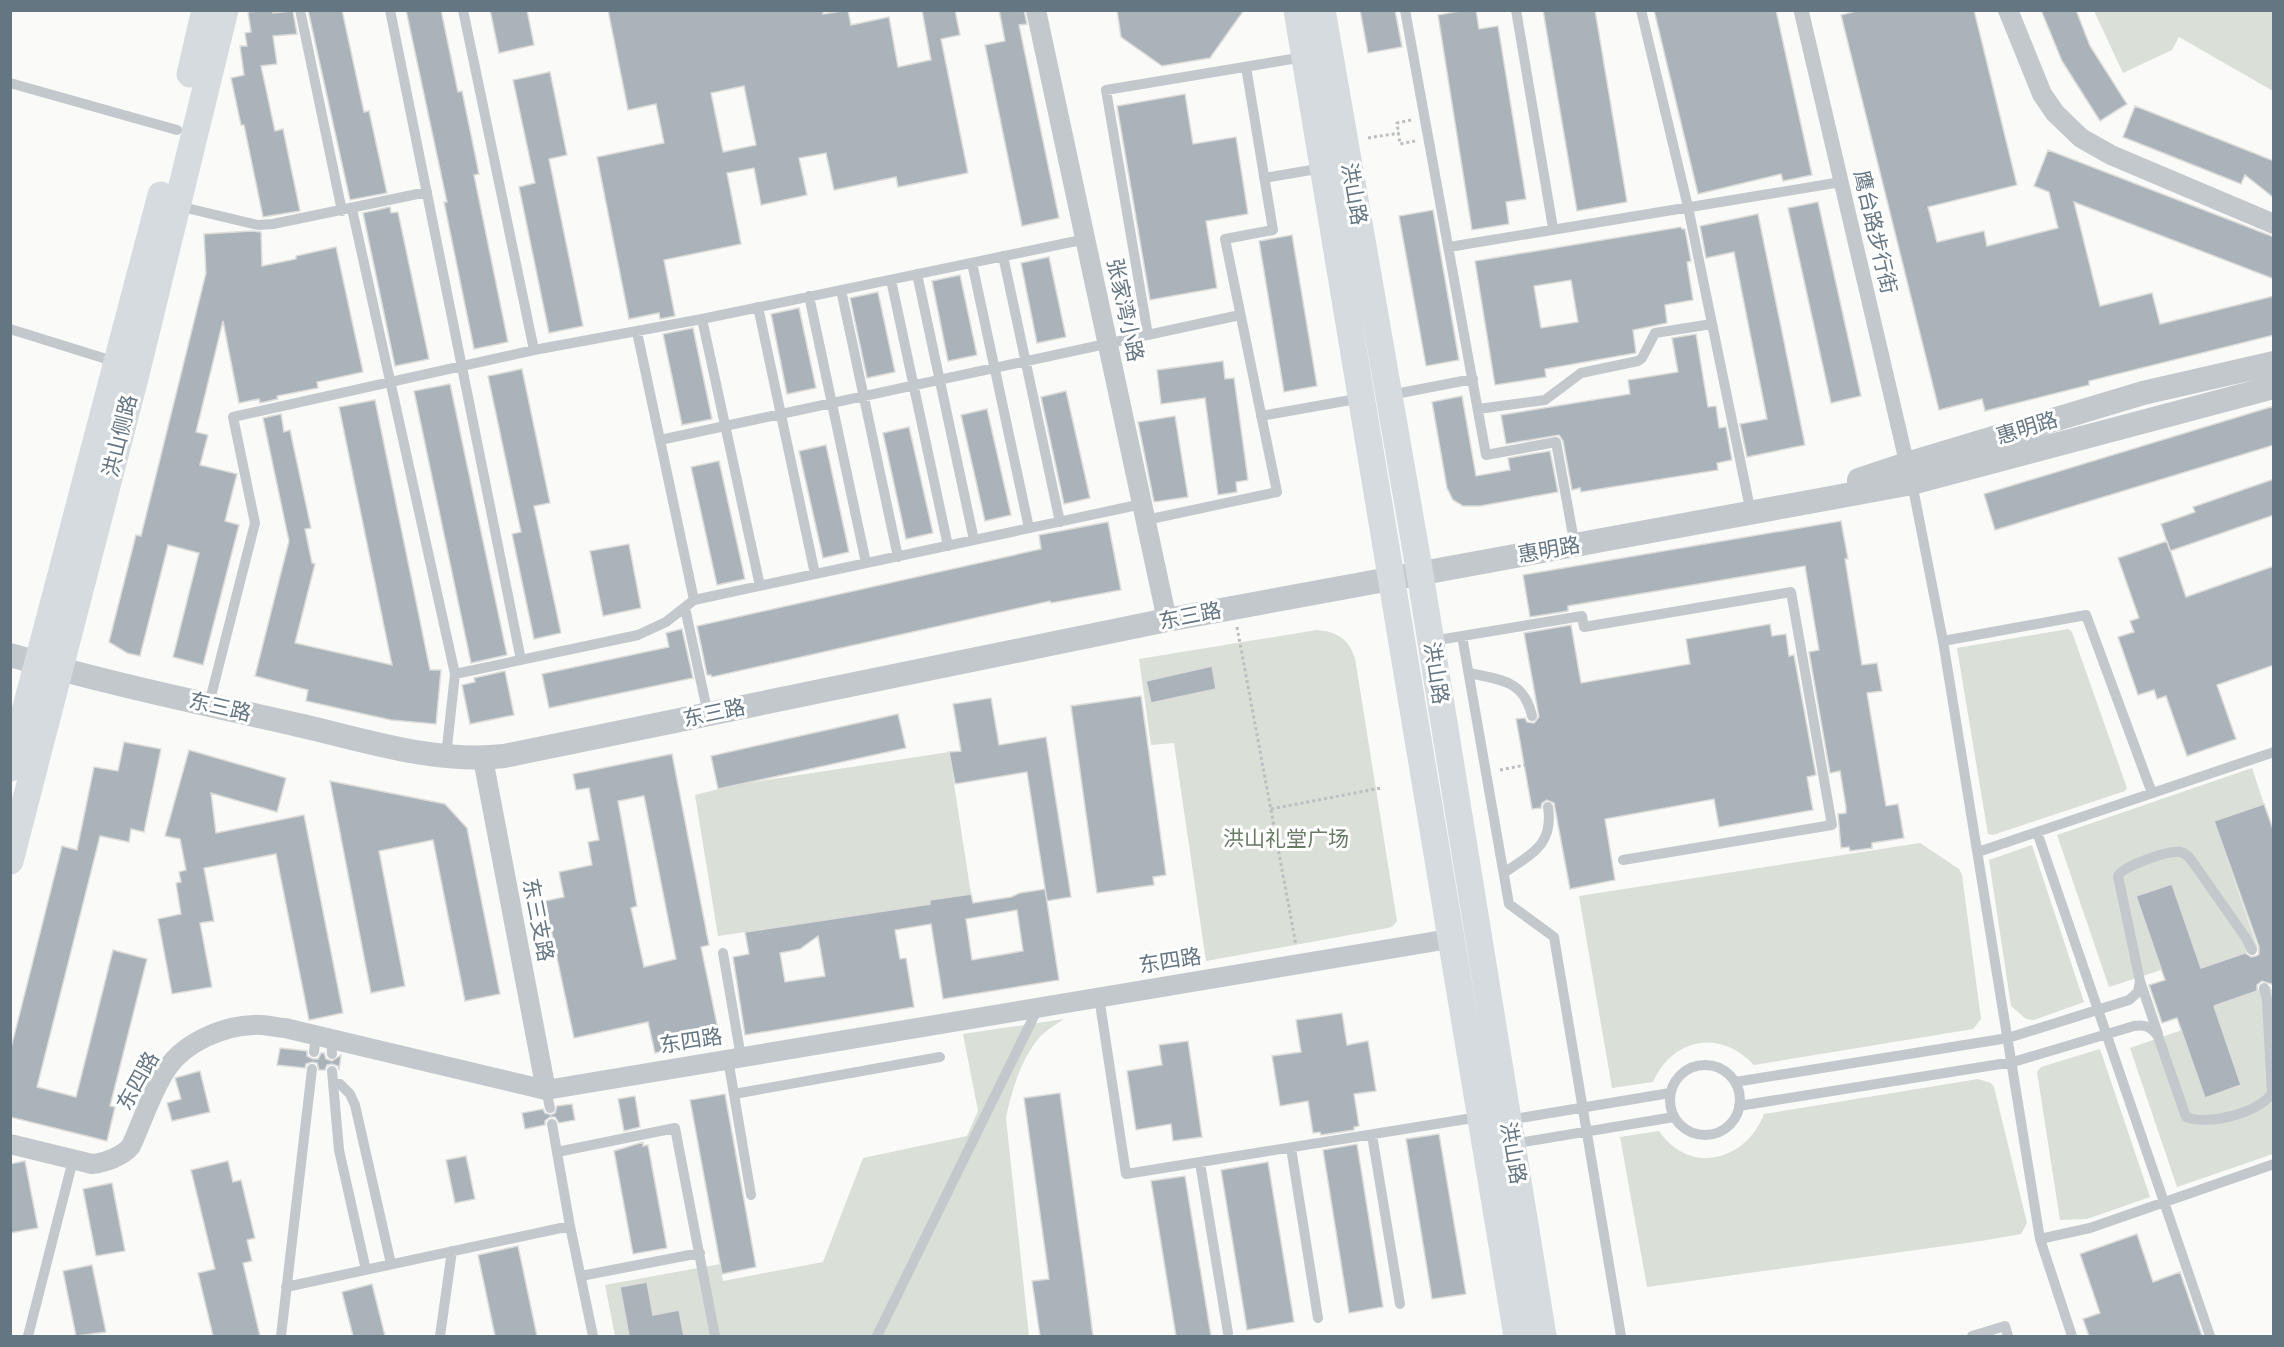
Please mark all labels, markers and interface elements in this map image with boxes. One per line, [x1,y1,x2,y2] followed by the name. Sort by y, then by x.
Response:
[1337,161,1372,227] street label: 洪山路
[1849,168,1902,296] street label: 鹰台路步行街
[1102,256,1149,364] street label: 张家湾小路
[97,392,142,480] street label: 洪山侧路
[1993,406,2061,449] street label: 惠明路
[1516,532,1582,567] street label: 惠明路
[1157,597,1223,634] street label: 东三路
[1419,640,1454,706] street label: 洪山路
[187,687,254,726] street label: 东三路
[680,694,747,731] street label: 东三路
[1223,826,1349,851] park label: 洪山礼堂广场
[518,876,559,964] street label: 东三支路
[1137,943,1203,978] street label: 东四路
[658,1023,724,1058] street label: 东四路
[111,1047,164,1114] street label: 东四路
[1496,1120,1531,1186] street label: 洪山路

